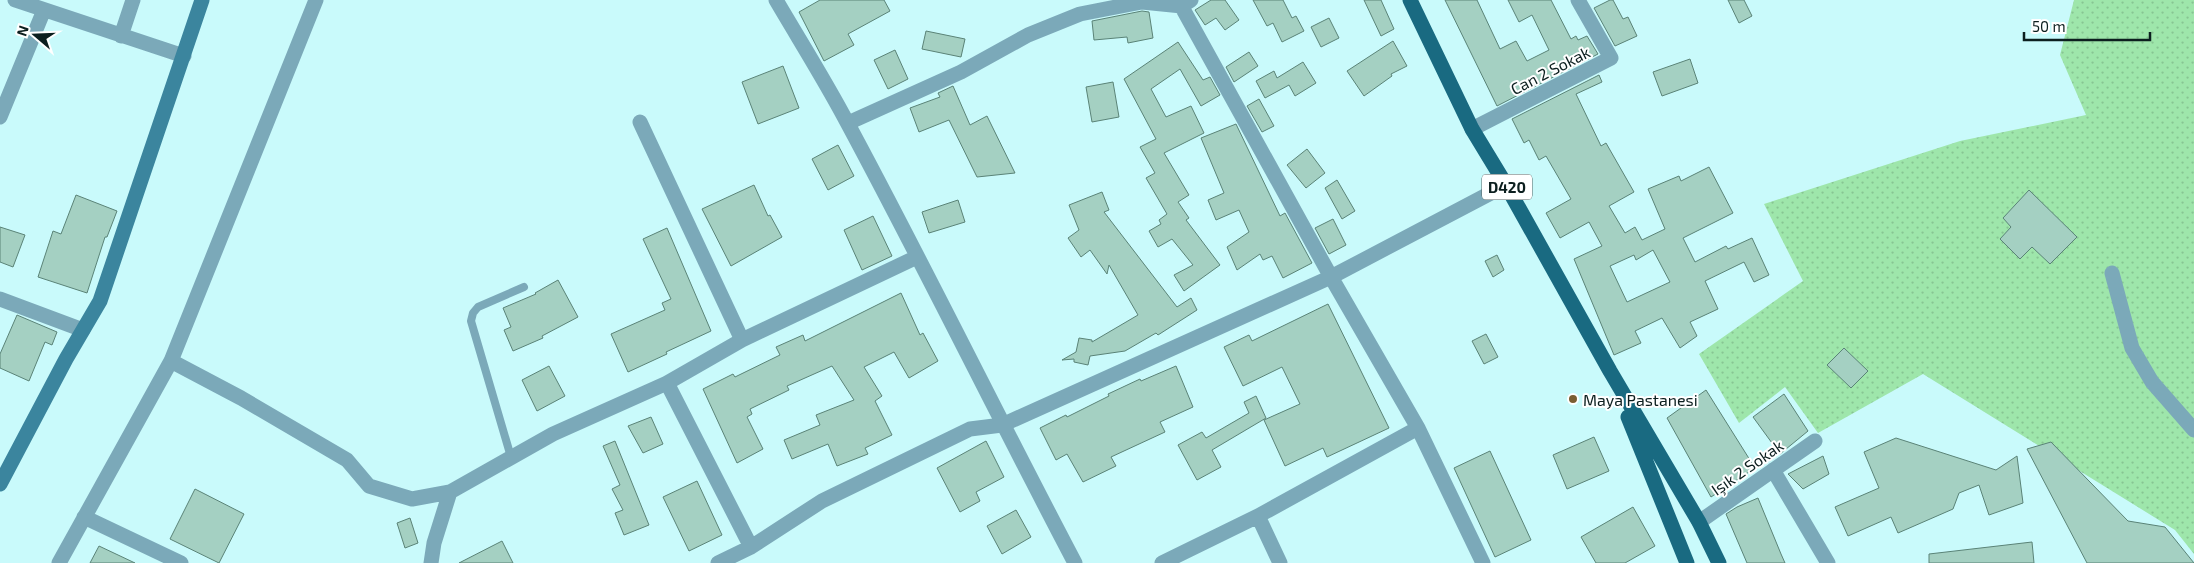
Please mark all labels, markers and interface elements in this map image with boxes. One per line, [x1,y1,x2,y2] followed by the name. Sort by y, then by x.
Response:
[10,10,60,60] north arrow
[2024,10,2150,42] scale bar
[2032,17,2066,35] text: 50 m
[13,23,32,38] text: N
[1507,42,1593,98] street label: Can 2 Sokak
[1482,174,1532,200] road number: D420
[1583,390,1698,409] place label: Maya Pastanesi
[1567,393,1579,405] marker: Maya Pastanesi
[1707,435,1787,500] street label: Işık 2 Sokak

